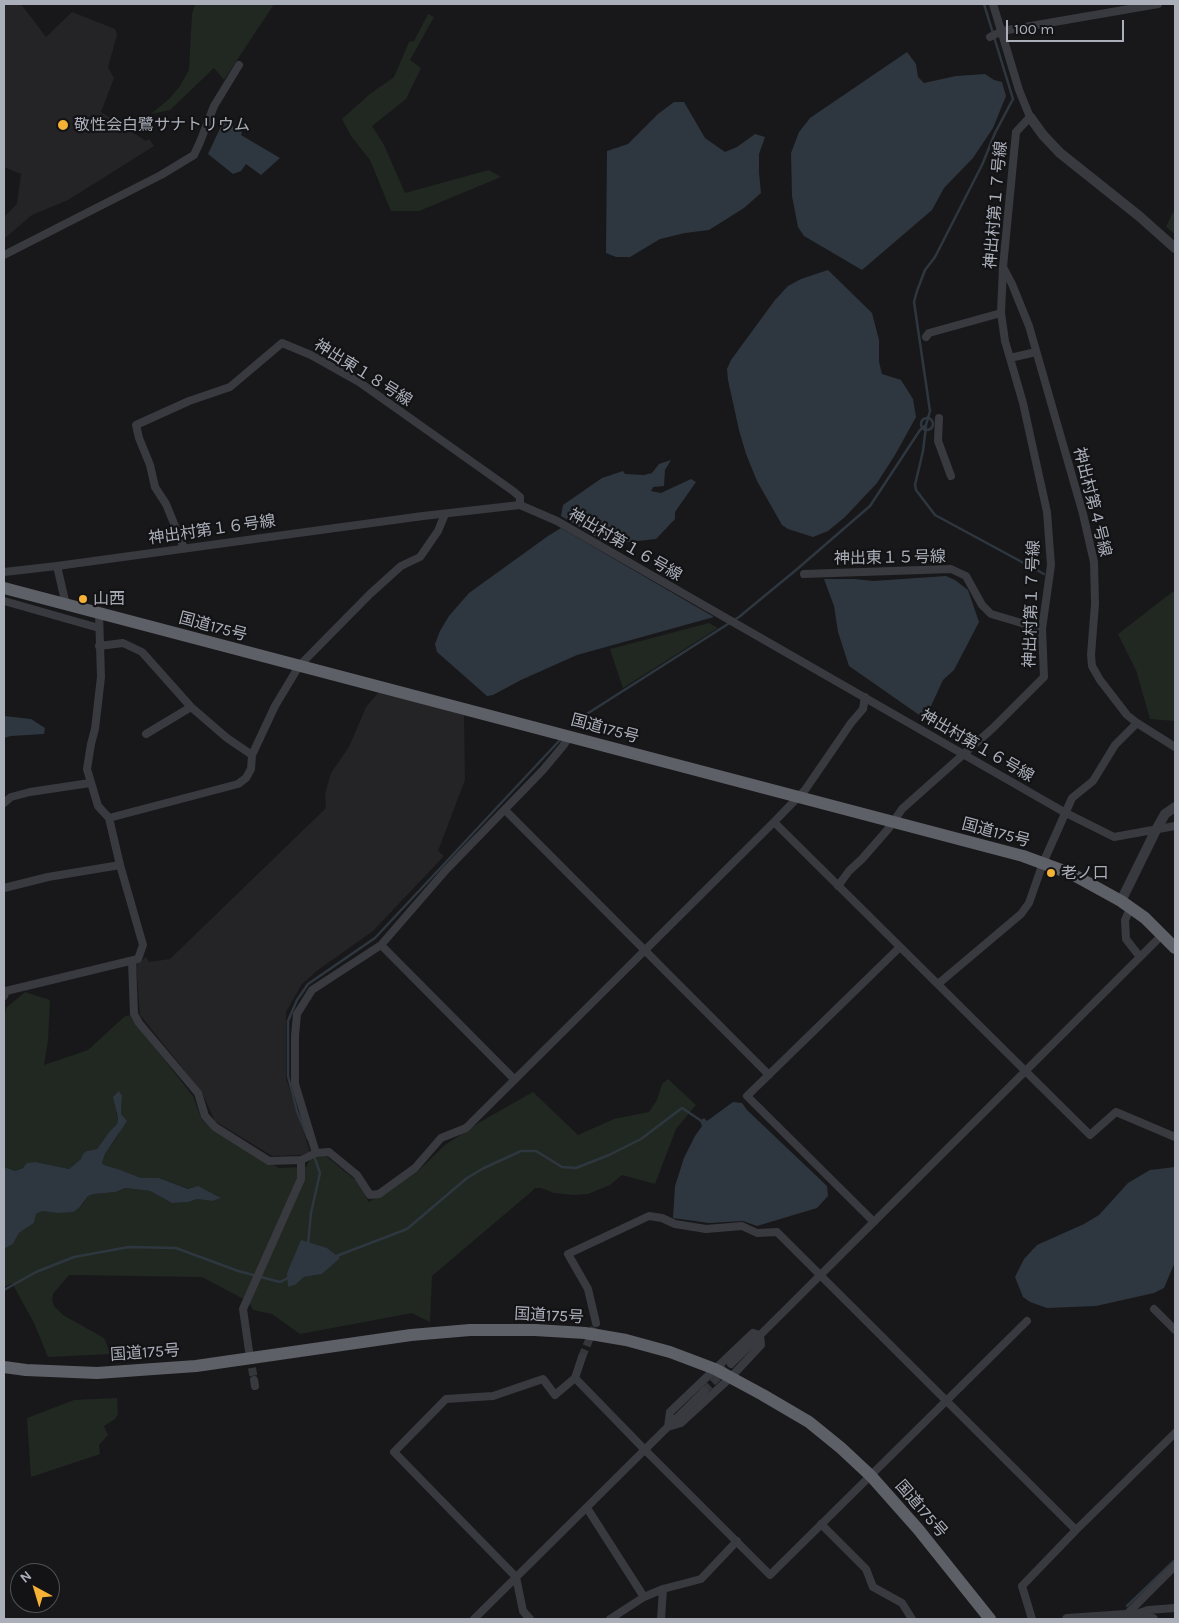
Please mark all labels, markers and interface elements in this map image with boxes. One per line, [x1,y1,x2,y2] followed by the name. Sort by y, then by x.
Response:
[1009,10,1126,42] scale bar
[1014,20,1054,38] text: 100 m
[74,115,250,135] place label: 敬性会白鷺サナトリウム
[56,118,70,132] marker: 敬性会白鷺サナトリウム
[981,140,1011,270] street label: 神出村第１７号線
[310,335,416,411] street label: 神出東１８号線
[1069,445,1115,559] street label: 神出村第４号線
[565,505,685,585] street label: 神出村第１６号線
[147,512,277,548] street label: 神出村第１６号線
[1020,540,1044,668] street label: 神出村第１７号線
[834,547,946,569] street label: 神出東１５号線
[93,589,125,609] place label: 山西
[77,593,89,605] marker: 山西
[177,609,249,645] street label: 国道175号
[917,706,1037,786] street label: 神出村第１６号線
[569,711,641,747] street label: 国道175号
[960,815,1032,851] street label: 国道175号
[1061,863,1109,883] place label: 老ノ口
[1045,867,1057,879] marker: 老ノ口
[514,1305,584,1327] street label: 国道175号
[109,1341,181,1365] street label: 国道175号
[891,1476,951,1542] street label: 国道175号
[10,1563,60,1613] north arrow
[17,1567,35,1587] text: N

